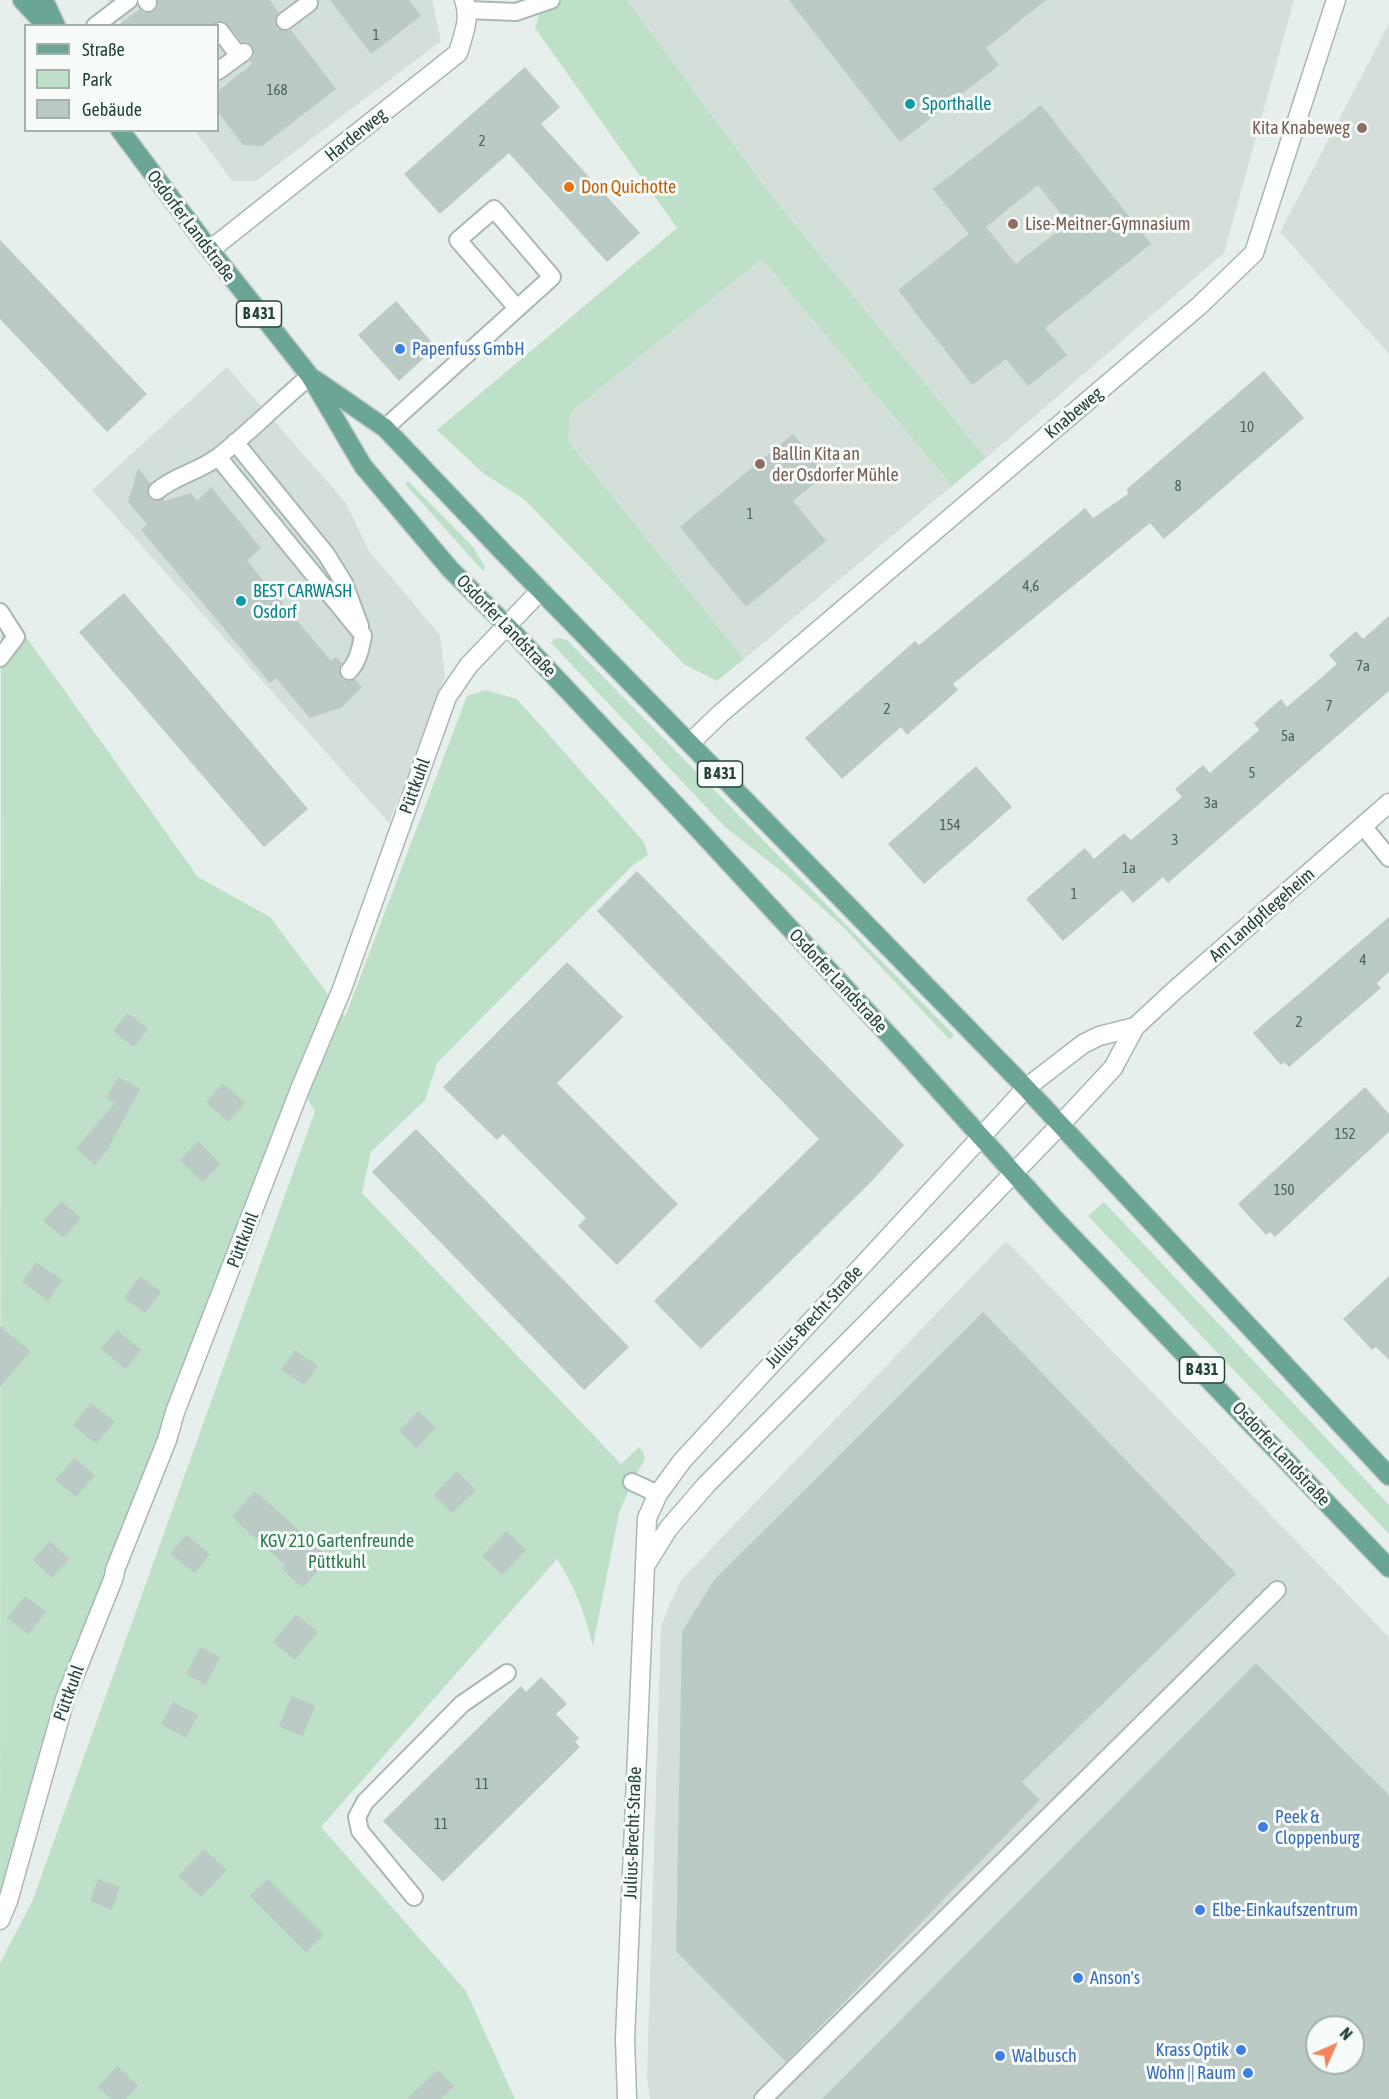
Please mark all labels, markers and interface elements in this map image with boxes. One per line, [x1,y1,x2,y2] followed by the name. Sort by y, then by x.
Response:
[24,24,219,132] legend
[372,26,380,44] house number: 1
[82,39,125,60] text: Straße
[82,69,112,90] text: Park
[266,81,288,99] house number: 168
[922,93,991,115] place label: Sporthalle
[903,97,917,111] marker: Sporthalle
[82,99,142,120] text: Gebäude
[321,104,391,166] street label: Harderweg
[1252,117,1350,139] place label: Kita Knabeweg
[1355,121,1369,135] marker: Kita Knabeweg
[478,132,486,150] house number: 2
[142,166,240,286] street label: Osdorfer Landstraße
[581,176,676,198] place label: Don Quichotte
[562,180,576,194] marker: Don Quichotte
[1025,213,1191,235] place label: Lise-Meitner-Gymnasium
[1006,217,1020,231] marker: Lise-Meitner-Gymnasium
[236,301,282,327] road number: B 431
[412,338,525,360] place label: Papenfuss GmbH
[393,342,407,356] marker: Papenfuss GmbH
[1041,383,1107,443] street label: Knabeweg
[1240,418,1254,436] house number: 10
[772,443,899,486] place label: Ballin Kita an der Osdorfer Mühle
[753,457,767,471] marker: Ballin Kita an der Osdorfer Mühle
[1174,477,1182,495] house number: 8
[746,505,754,523] house number: 1
[452,570,560,682] street label: Osdorfer Landstraße
[1023,577,1039,595] house number: 4,6
[253,580,352,622] place label: BEST CARWASH Osdorf
[234,594,248,608] marker: BEST CARWASH Osdorf
[1356,657,1370,675] house number: 7a
[1325,697,1333,715] house number: 7
[883,700,891,718] house number: 2
[1281,727,1295,745] house number: 5a
[395,755,435,817] street label: Püttkuhl
[698,761,742,787] road number: B 431
[1248,764,1256,782] house number: 5
[1204,794,1218,812] house number: 3a
[939,816,961,834] house number: 154
[1171,831,1179,849] house number: 3
[1122,859,1136,877] house number: 1a
[1205,863,1319,967] street label: Am Landpflegeheim
[1070,885,1078,903] house number: 1
[784,925,892,1037] street label: Osdorfer Landstraße
[1359,951,1367,969] house number: 4
[1295,1013,1303,1031] house number: 2
[1334,1125,1356,1143] house number: 152
[1273,1181,1295,1199] house number: 150
[223,1209,263,1271] street label: Püttkuhl
[761,1261,867,1373] street label: Julius-Brecht-Straße
[1180,1357,1224,1383] road number: B 431
[1227,1398,1335,1510] street label: Osdorfer Landstraße
[260,1530,414,1572] park label: KGV 210 Gartenfreunde Püttkuhl
[49,1662,89,1724] street label: Püttkuhl
[620,1766,646,1900] street label: Julius-Brecht-Straße
[475,1775,489,1793] house number: 11
[1275,1806,1360,1848] place label: Peek & Cloppenburg
[434,1815,448,1833] house number: 11
[1256,1820,1270,1834] marker: Peek & Cloppenburg
[1212,1899,1358,1921] place label: Elbe-Einkaufszentrum
[1193,1903,1207,1917] marker: Elbe-Einkaufszentrum
[1090,1967,1140,1989] place label: Anson's
[1071,1971,1085,1985] marker: Anson's
[1305,2015,1365,2075] north arrow
[1337,2024,1356,2043] text: N
[1155,2039,1229,2061] place label: Krass Optik
[1234,2043,1248,2057] marker: Krass Optik
[1012,2045,1077,2067] place label: Walbusch
[993,2049,1007,2063] marker: Walbusch
[1146,2062,1236,2084] place label: Wohn || Raum
[1241,2066,1255,2080] marker: Wohn || Raum

